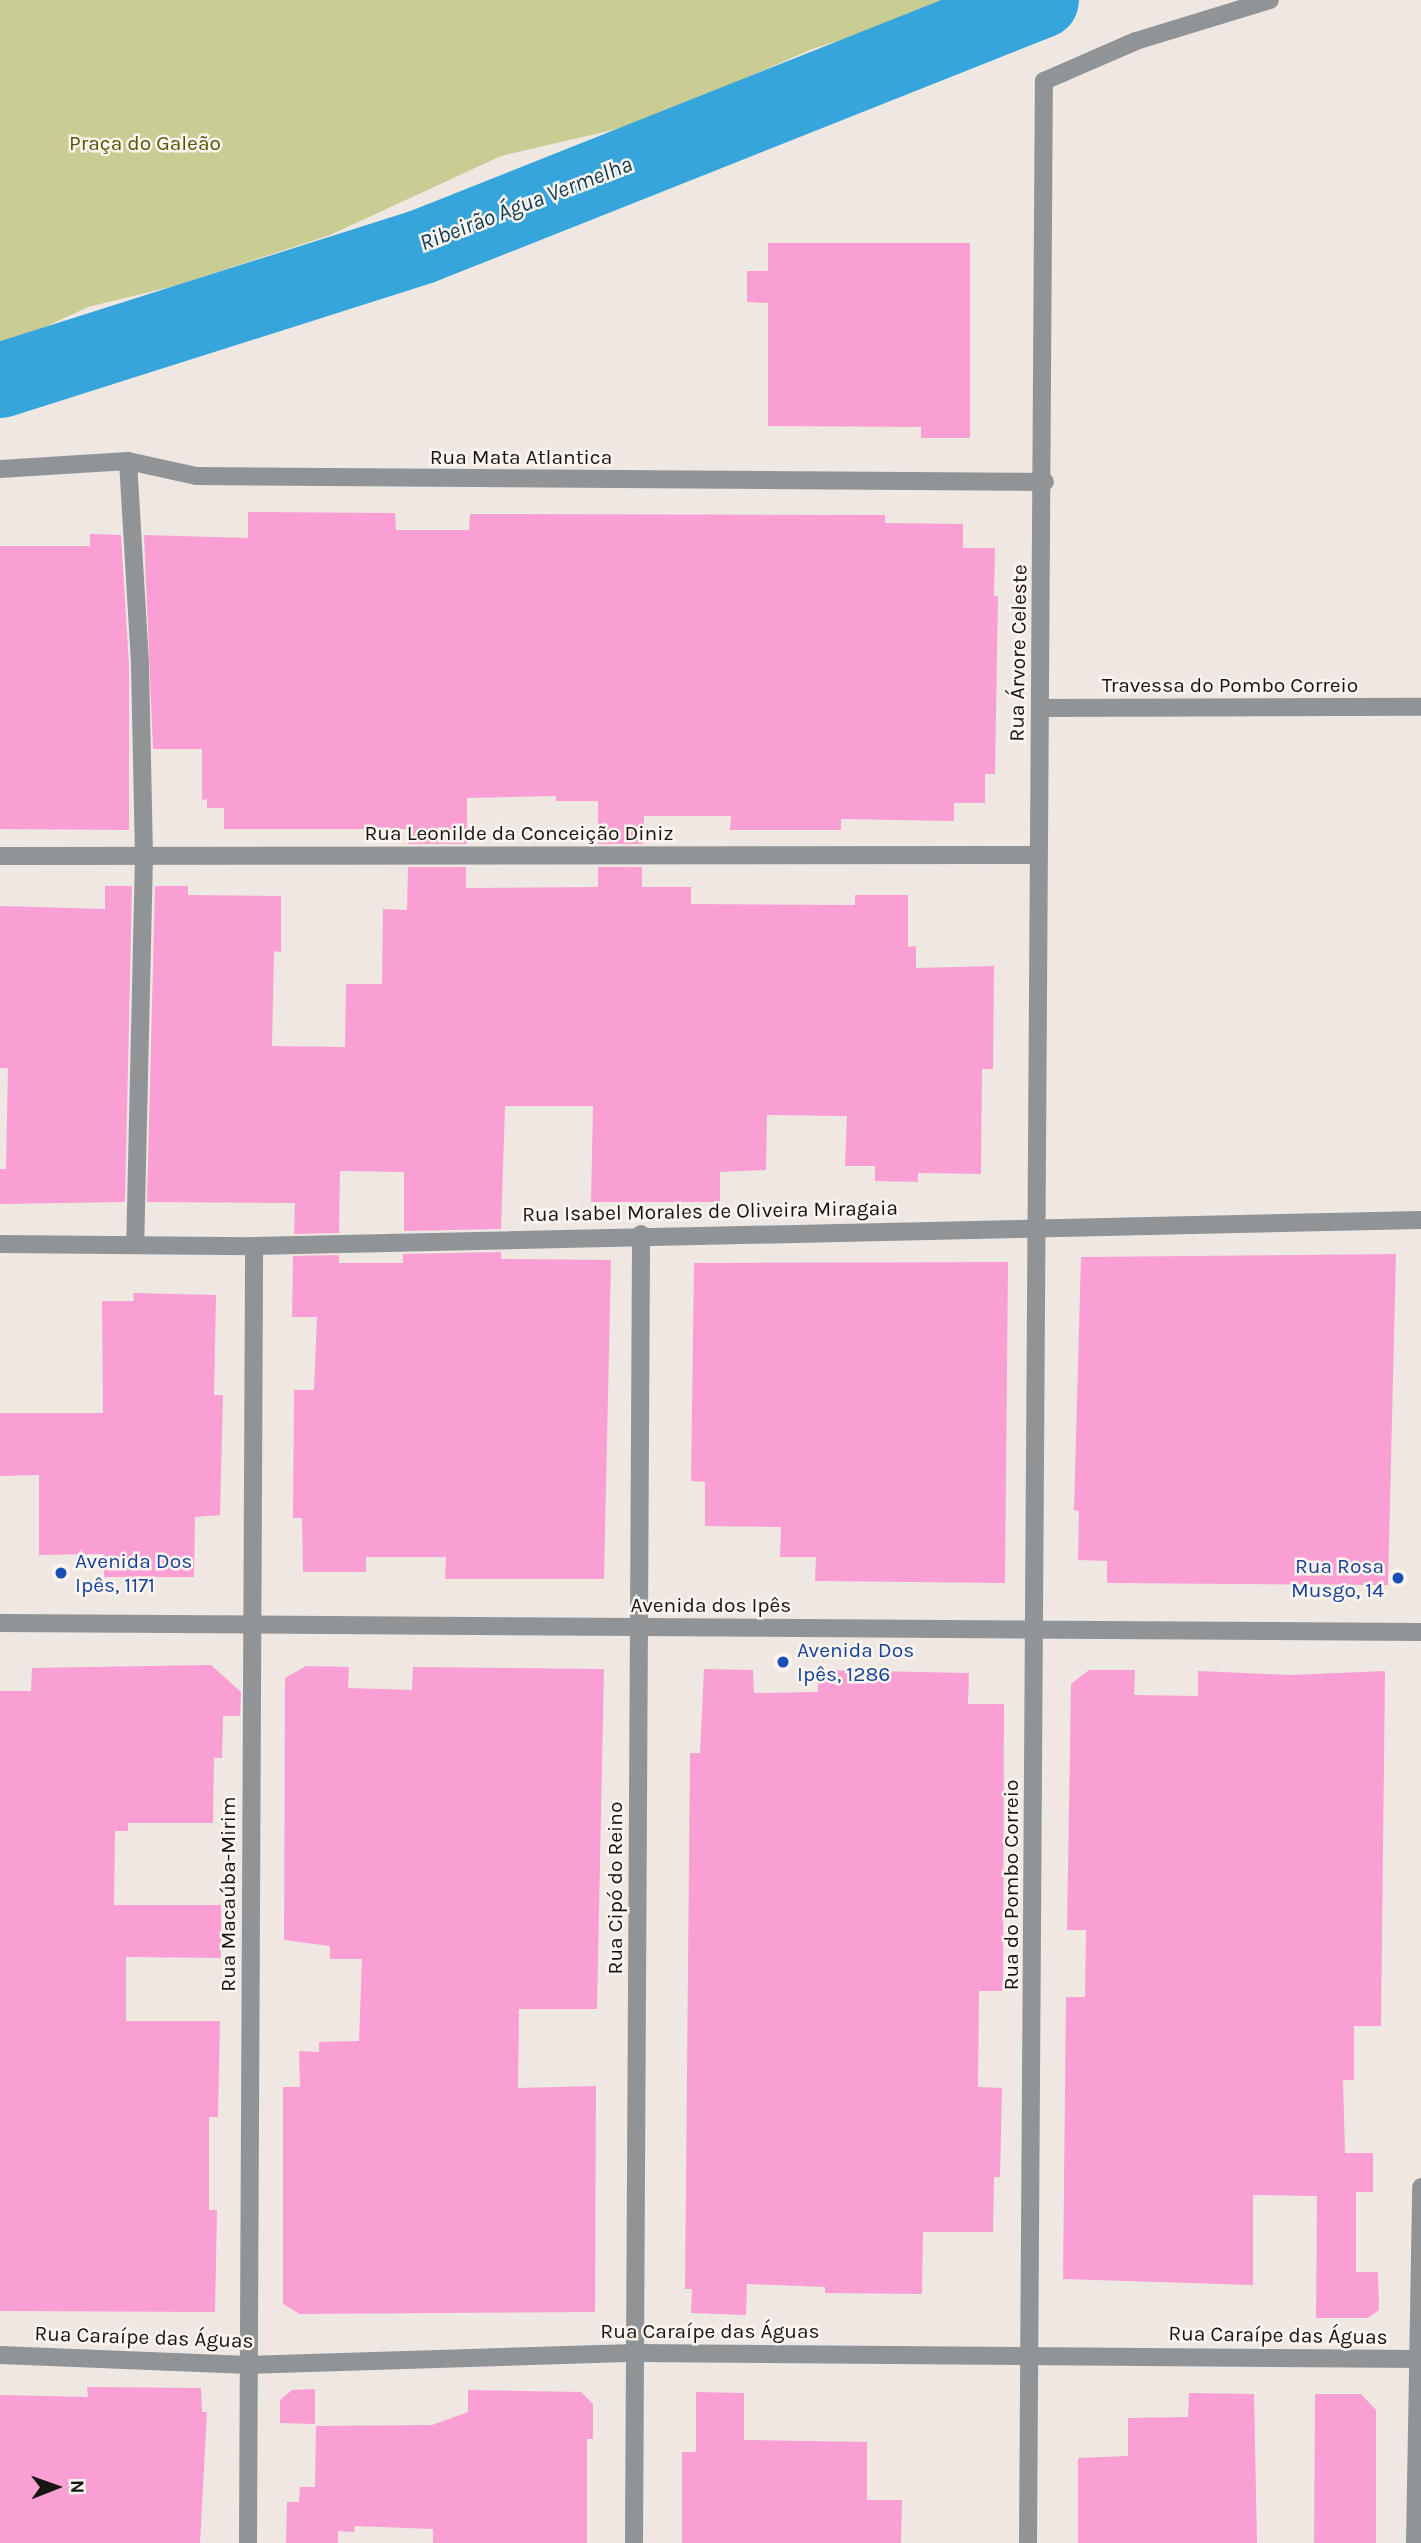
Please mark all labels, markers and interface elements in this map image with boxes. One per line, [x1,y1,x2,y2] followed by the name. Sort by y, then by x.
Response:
[69,130,221,156] park label: Praça do Galeão
[416,151,636,257] water label: Ribeirão Água Vermelha
[430,444,612,470] street label: Rua Mata Atlantica
[1004,564,1032,742] street label: Rua Árvore Celeste
[1102,672,1358,698] street label: Travessa do Pombo Correio
[365,820,673,846] street label: Rua Leonilde da Conceição Diniz
[522,1195,898,1227] street label: Rua Isabel Morales de Oliveira Miragaia
[75,1548,192,1598] place label: Avenida Dos Ipês, 1171
[1291,1553,1384,1603] place label: Rua Rosa Musgo, 14
[53,1565,69,1581] marker: Avenida Dos Ipês, 1171
[1390,1570,1406,1586] marker: Rua Rosa Musgo, 14
[631,1592,791,1618] street label: Avenida dos Ipês
[797,1637,914,1687] place label: Avenida Dos Ipês, 1286
[775,1654,791,1670] marker: Avenida Dos Ipês, 1286
[998,1780,1024,1990] street label: Rua do Pombo Correio
[215,1796,241,1992] street label: Rua Macaúba-Mirim
[602,1802,628,1974] street label: Rua Cipó do Reino
[600,2318,820,2344] street label: Rua Caraípe das Águas
[1168,2320,1388,2350] street label: Rua Caraípe das Águas
[34,2321,254,2353] street label: Rua Caraípe das Águas
[21,2452,91,2522] north arrow
[66,2480,88,2494] text: N

